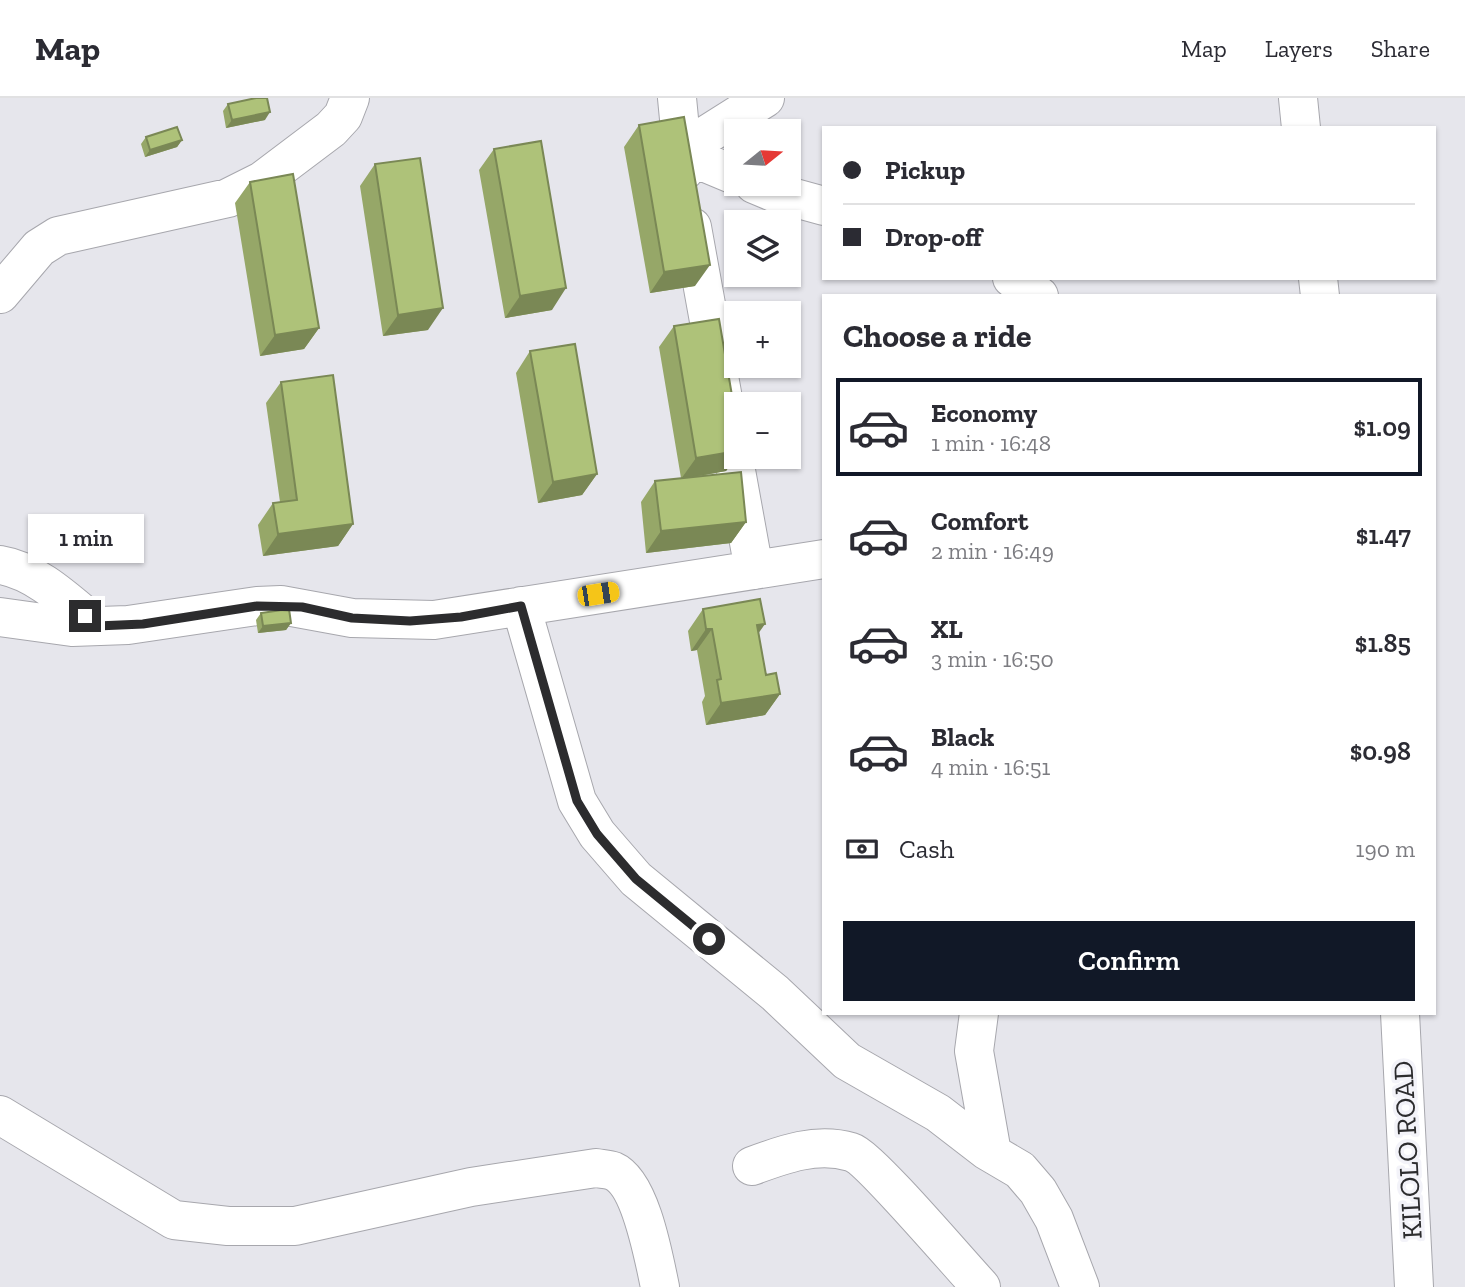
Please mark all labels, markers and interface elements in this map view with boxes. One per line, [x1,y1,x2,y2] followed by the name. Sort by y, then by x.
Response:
[35,29,100,68] text: Map
[1181,34,1227,63] text: Map
[1265,34,1333,63] text: Layers
[1371,34,1430,63] text: Share
[724,119,802,196] north arrow
[724,119,801,469] map controls
[885,154,965,186] text: Pickup
[724,210,801,287] button: layers
[885,221,982,253] text: Drop-off
[724,301,801,378] button: +
[843,317,1031,355] text: Choose a ride
[724,392,801,469] button: −
[847,396,910,459] icon: car
[931,397,1037,429] text: Economy
[1353,411,1411,443] text: $1.09
[931,429,1051,457] text: 1 min · 16:48
[847,504,910,567] icon: car
[931,505,1028,537] text: Comfort
[27,514,143,564] callout: 1 min
[1356,519,1411,551] text: $1.47
[59,524,113,552] text: 1 min
[931,537,1054,565] text: 2 min · 16:49
[576,580,621,608] car
[69,600,101,632] route end
[847,612,910,675] icon: car
[931,613,963,645] text: XL
[1355,627,1411,659] text: $1.85
[931,645,1054,673] text: 3 min · 16:50
[847,720,910,783] icon: car
[931,721,994,753] text: Black
[1350,735,1411,767] text: $0.98
[931,753,1050,781] text: 4 min · 16:51
[843,830,881,868] icon: cash
[899,833,954,865] text: Cash
[1356,835,1415,863] text: 190 m
[843,921,1415,1001] button: Confirm
[693,923,725,955] route start
[1386,1060,1429,1240] street label: KILOLO ROAD

